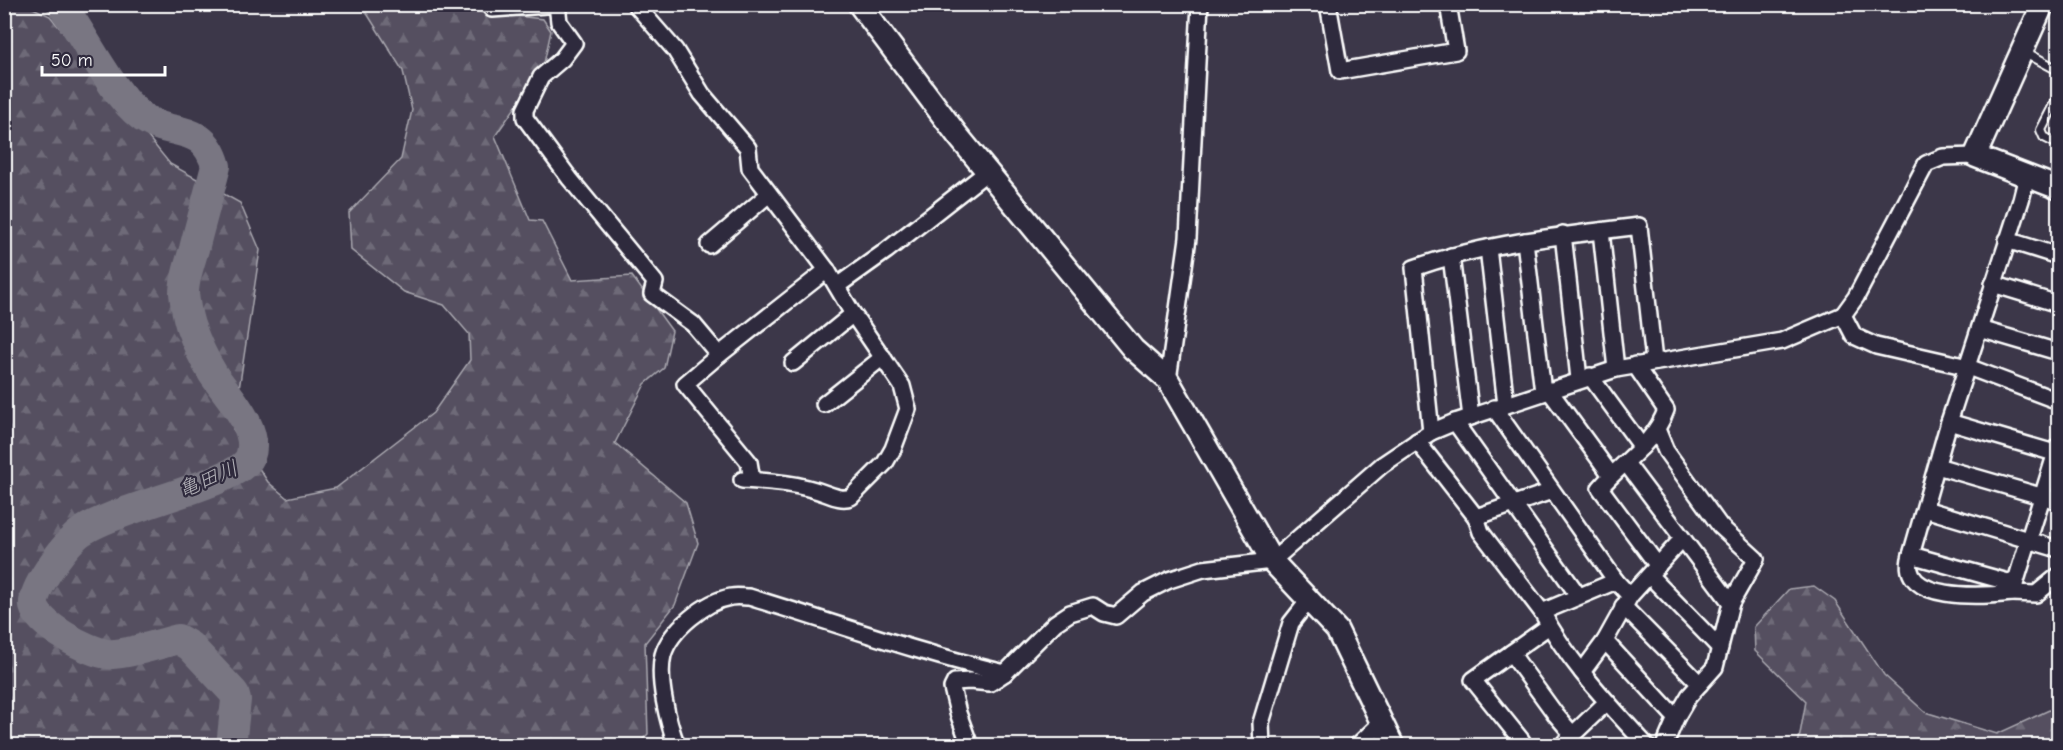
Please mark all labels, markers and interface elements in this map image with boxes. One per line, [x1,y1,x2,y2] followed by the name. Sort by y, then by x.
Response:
[42,39,165,77] scale bar
[51,50,93,71] text: 50 m
[174,456,242,502] water label: 亀田川

